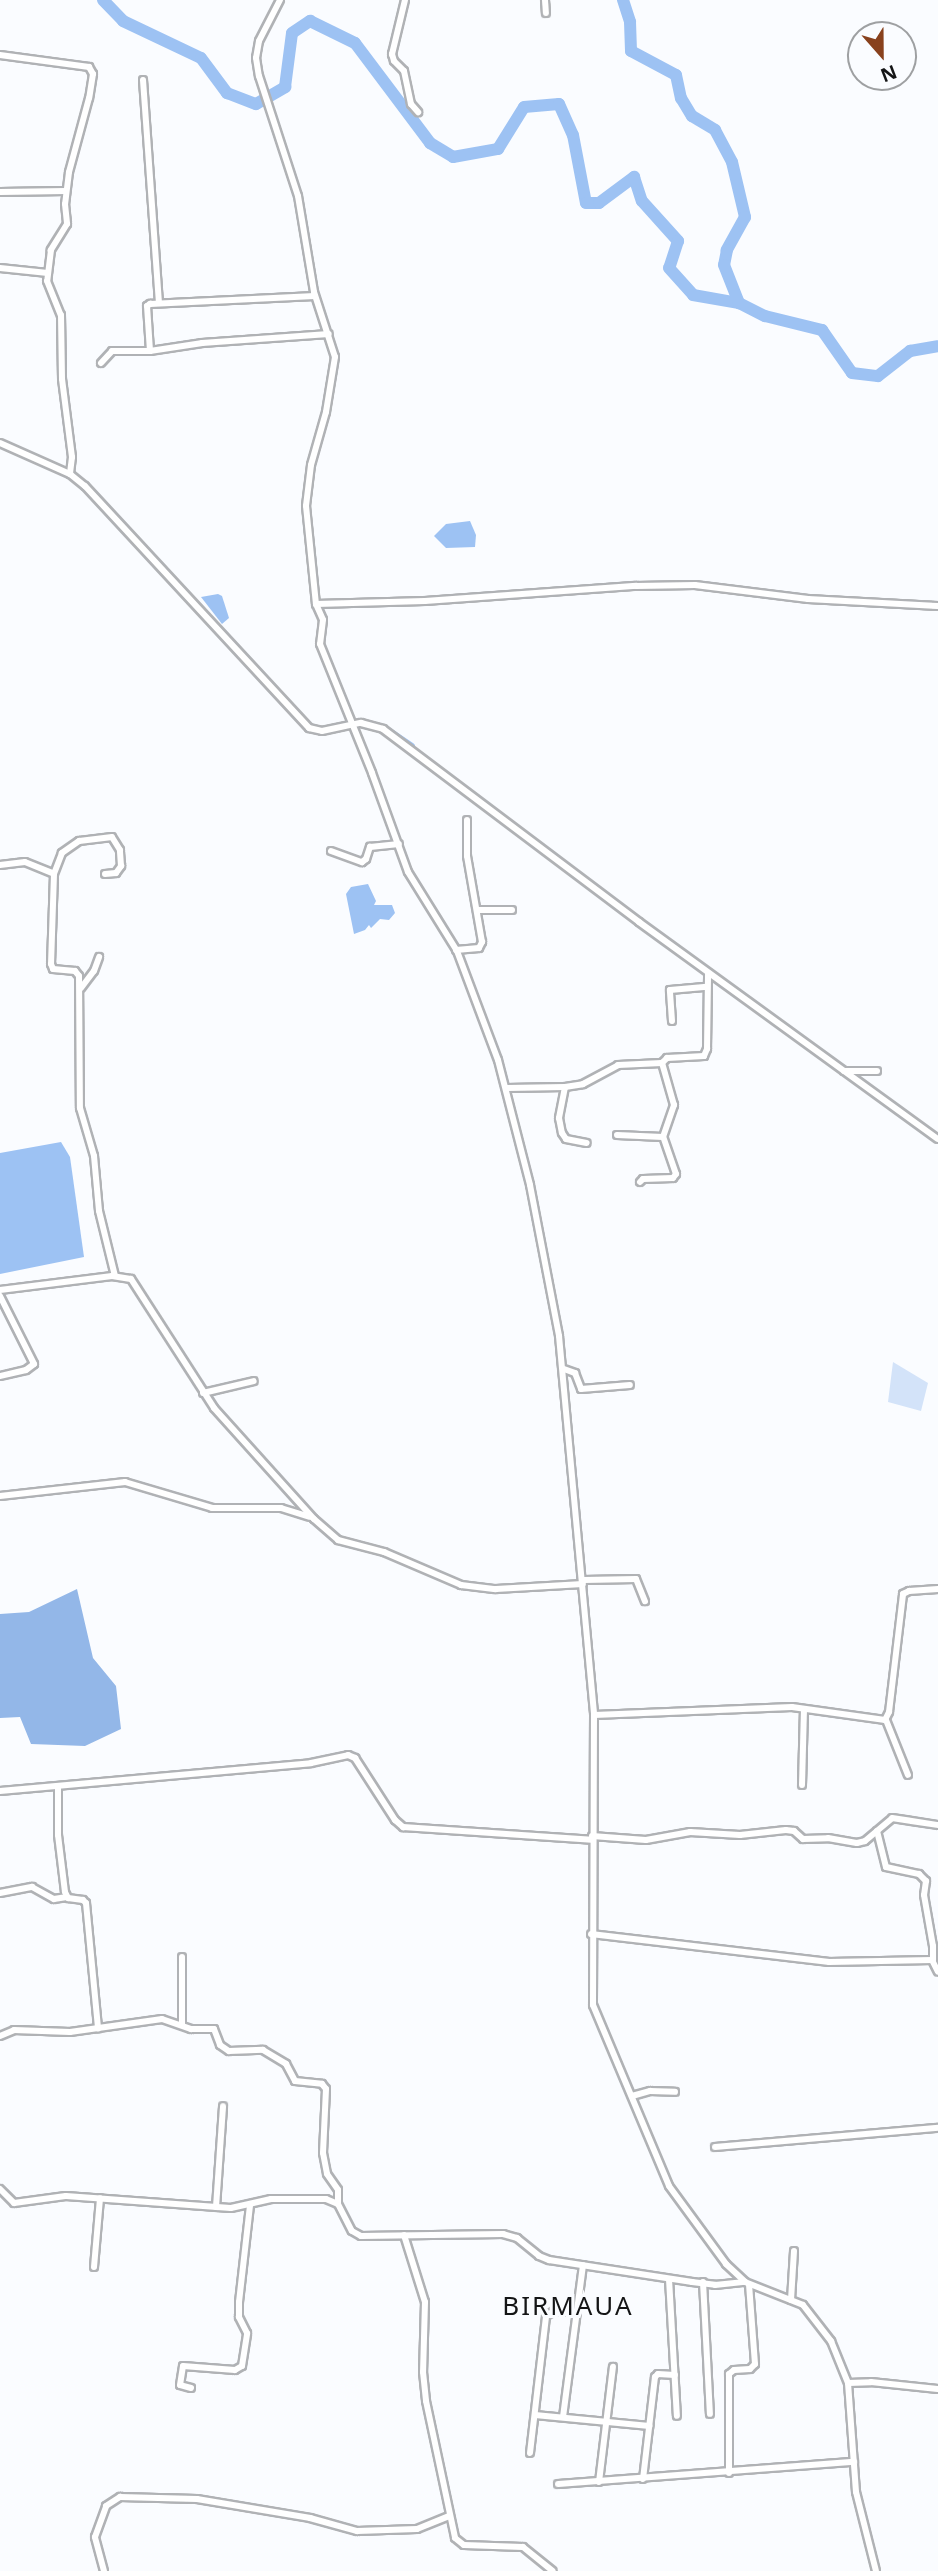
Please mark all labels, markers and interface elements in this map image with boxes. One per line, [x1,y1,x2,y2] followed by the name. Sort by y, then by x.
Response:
[847,21,917,91] north arrow
[877,59,901,89] text: N
[503,2290,633,2322] district label: BIRMAUA

